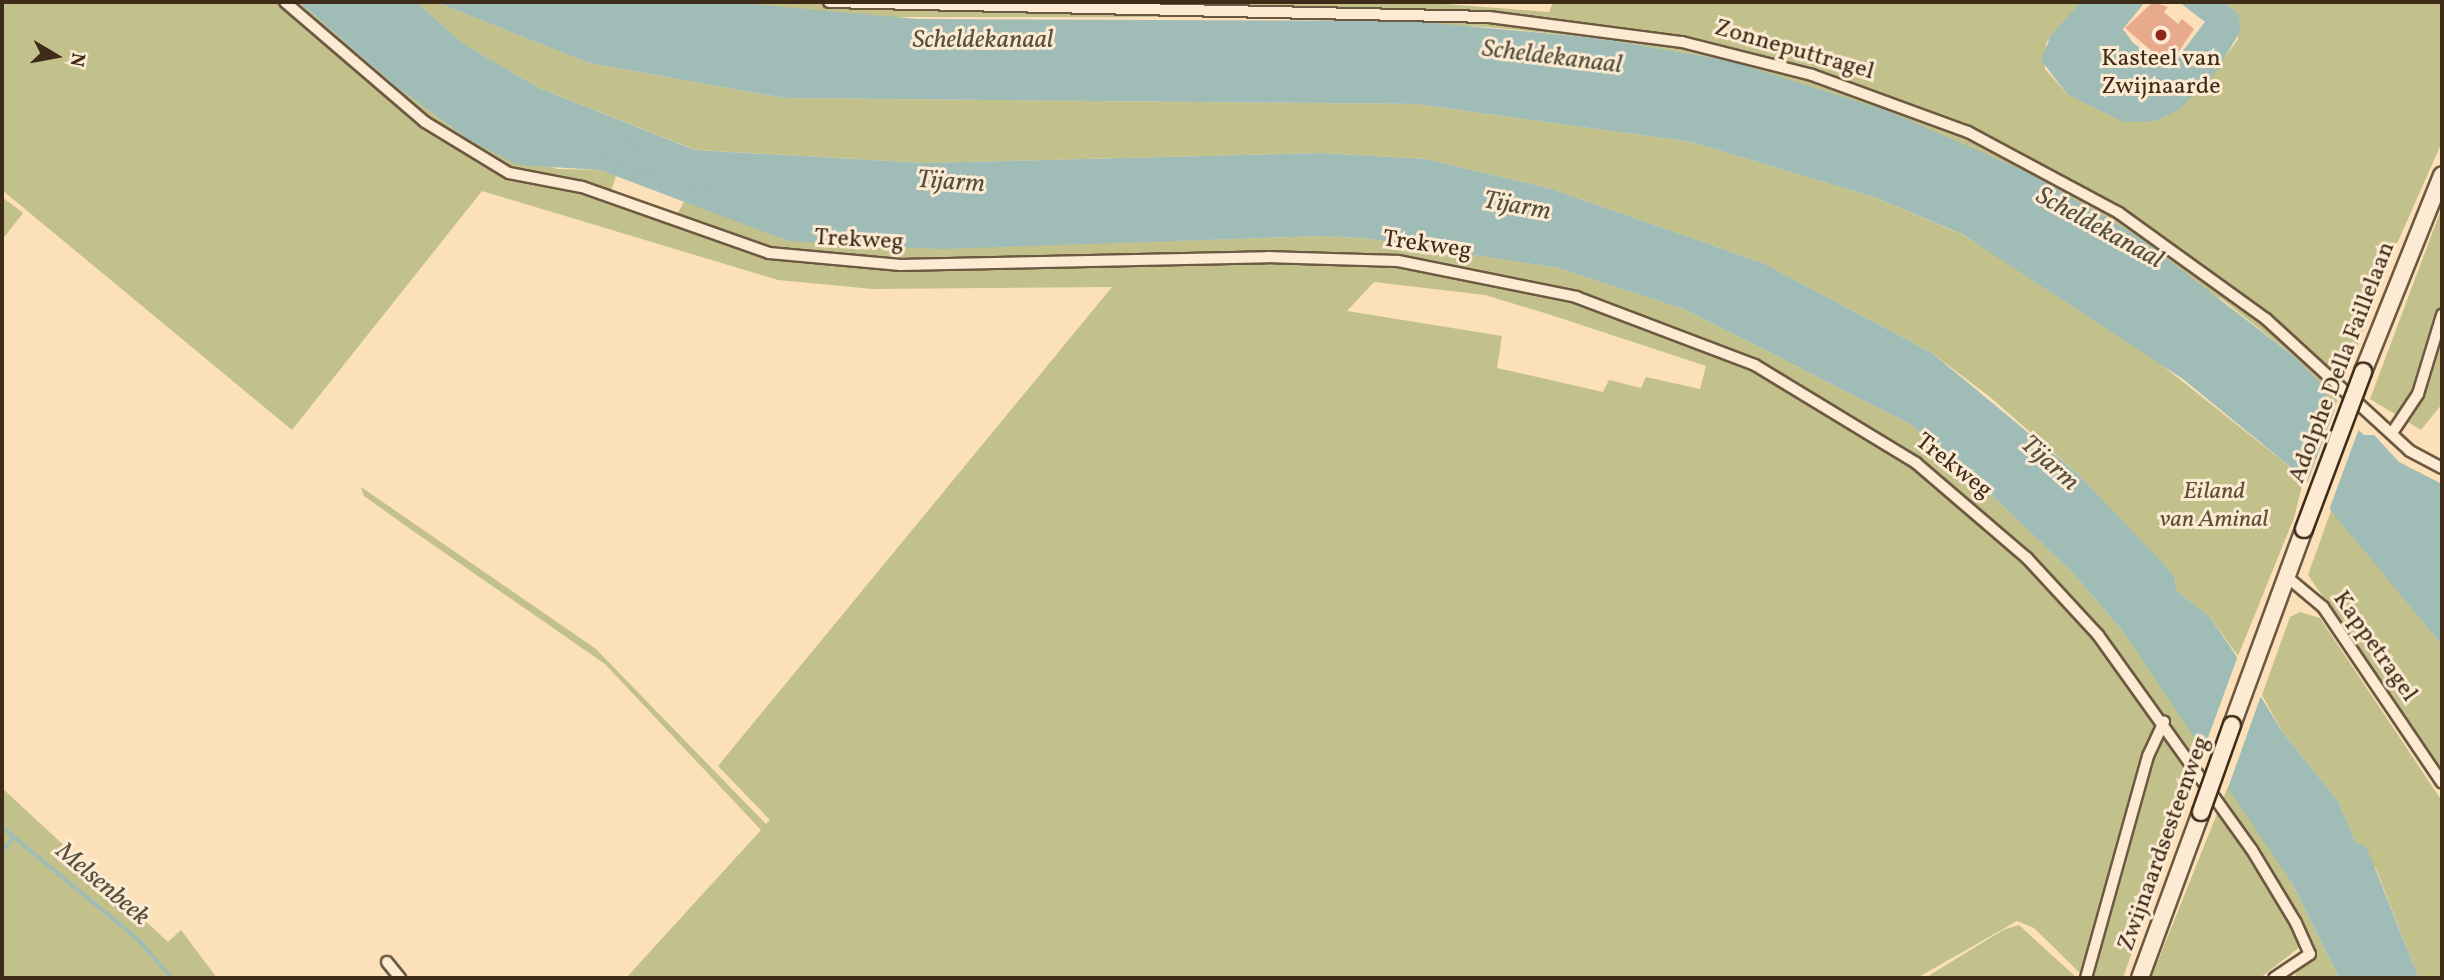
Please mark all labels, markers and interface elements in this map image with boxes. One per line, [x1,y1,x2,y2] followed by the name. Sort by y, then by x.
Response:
[1711,14,1877,88] street label: Zonneputtragel
[21,21,91,91] north arrow
[913,25,1053,57] water label: Scheldekanaal
[2153,27,2169,43] marker: Kasteel van Zwijnaarde
[1480,34,1624,82] water label: Scheldekanaal
[2101,46,2221,102] place label: Kasteel van Zwijnaarde
[63,51,91,69] text: N
[916,165,986,201] water label: Tijarm
[2030,181,2168,277] water label: Scheldekanaal
[1481,186,1553,228] water label: Tijarm
[814,224,904,258] street label: Trekweg
[1381,226,1473,266] street label: Trekweg
[2284,238,2402,488] street label: Adolphe Della Faillelaan
[1909,428,1997,506] street label: Trekweg
[2013,430,2085,498] water label: Tijarm
[2159,479,2269,535] park label: Eiland van Aminal
[2325,586,2423,708] street label: Kappetragel
[2113,733,2217,955] street label: Zwijnaardsesteenweg
[49,837,155,933] water label: Melsenbeek

